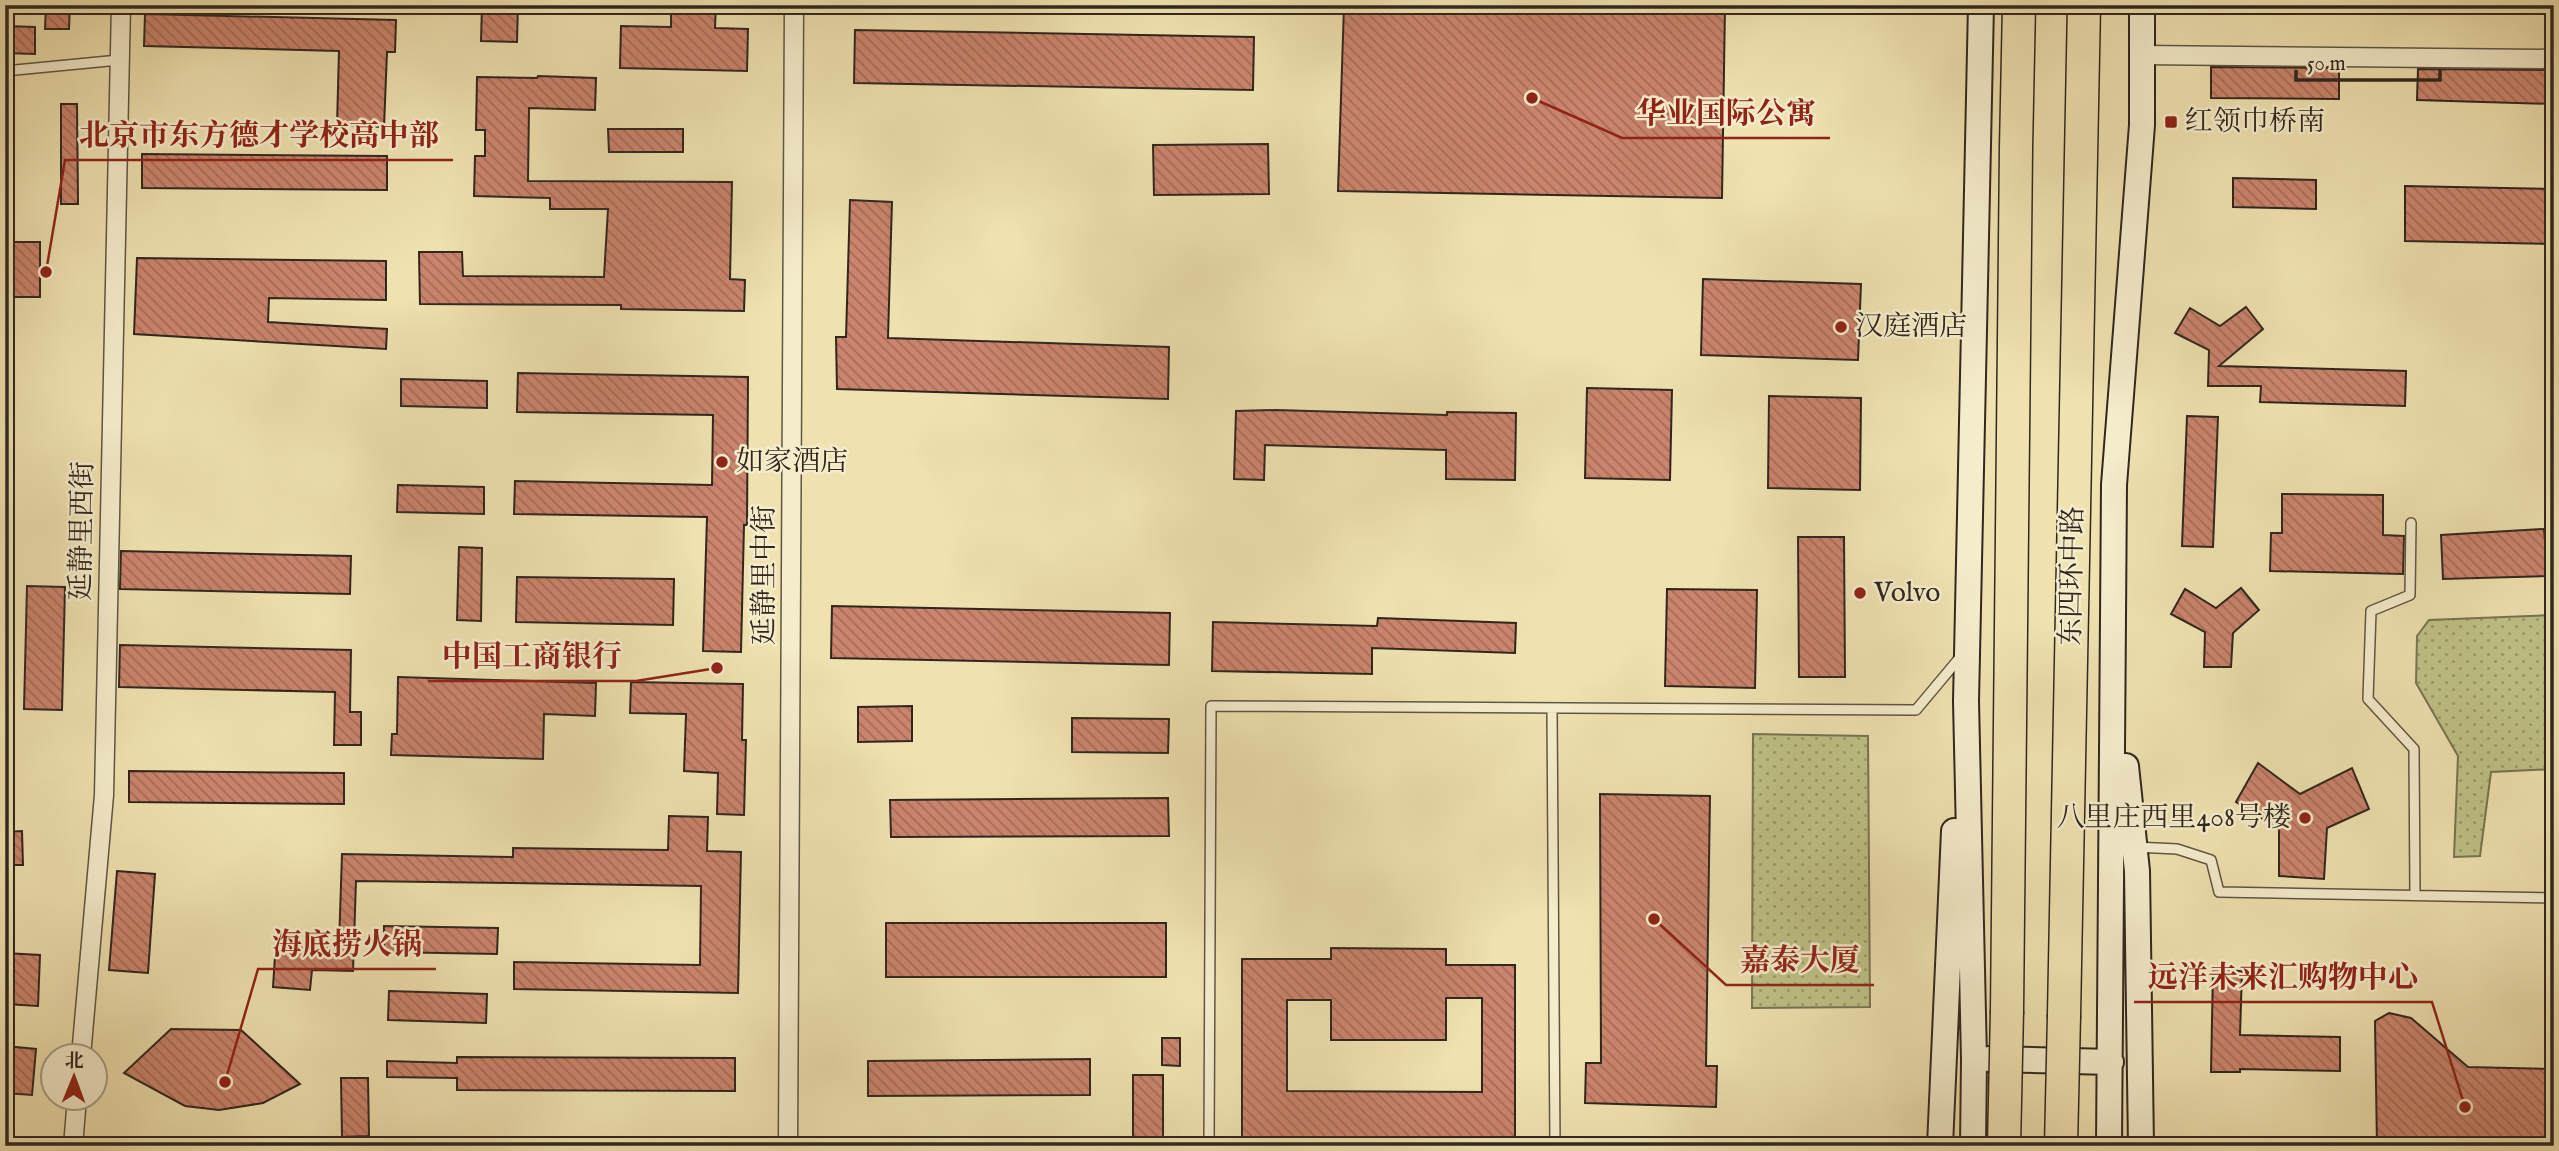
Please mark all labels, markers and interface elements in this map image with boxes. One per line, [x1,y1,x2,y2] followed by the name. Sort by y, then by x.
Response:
[2296,38,2440,82] scale bar
[2307,51,2346,78] text: 50 m
[1622,87,1830,138] callout: 华业国际公寓
[1636,96,1816,134] text: 华业国际公寓
[2185,105,2325,140] place label: 红领巾桥南
[65,109,453,160] callout: 北京市东方德才学校高中部
[2163,114,2179,130] marker: 红领巾桥南
[79,118,439,156] text: 北京市东方德才学校高中部
[1855,310,1967,345] place label: 汉庭酒店
[1833,319,1849,335] marker: 汉庭酒店
[736,445,848,480] place label: 如家酒店
[714,454,730,470] marker: 如家酒店
[64,461,102,601] street label: 延静里西街
[748,505,783,645] street label: 延静里中街
[2054,506,2092,646] street label: 东四环中路
[1873,576,1940,611] place label: Volvo
[1852,585,1868,601] marker: Volvo
[428,630,636,681] callout: 中国工商银行
[442,639,622,677] text: 中国工商银行
[2057,801,2291,836] place label: 八里庄西里408号楼
[2297,810,2313,826] marker: 八里庄西里408号楼
[258,918,436,969] callout: 海底捞火锅
[272,927,422,965] text: 海底捞火锅
[1726,934,1874,985] callout: 嘉泰大厦
[1740,943,1860,981] text: 嘉泰大厦
[2134,951,2432,1002] callout: 远洋未来汇购物中心
[2148,960,2418,998] text: 远洋未来汇购物中心
[38,1042,108,1112] north arrow
[65,1050,84,1074] text: 北

